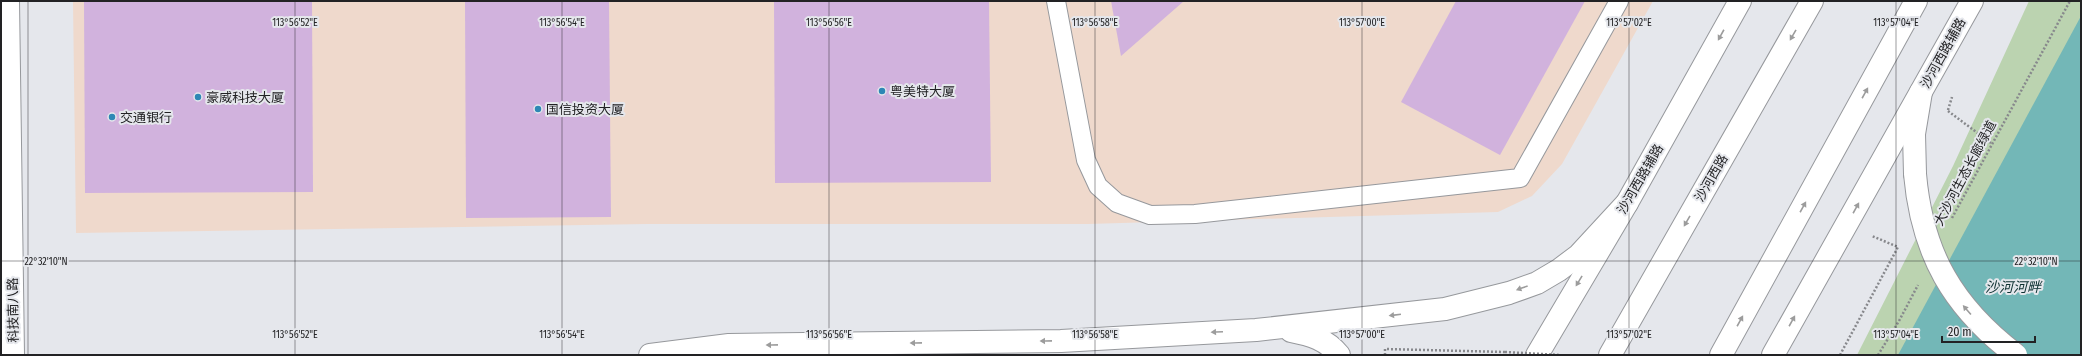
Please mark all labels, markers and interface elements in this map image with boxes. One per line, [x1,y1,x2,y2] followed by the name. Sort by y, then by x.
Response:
[1918,15,1968,91] street label: 沙河西路辅路
[272,17,318,29] text: 113°56'52"E
[539,17,585,29] text: 113°56'54"E
[806,17,852,29] text: 113°56'56"E
[1072,17,1118,29] text: 113°56'58"E
[1339,17,1385,29] text: 113°57'00"E
[1606,17,1652,29] text: 113°57'02"E
[1873,17,1919,29] text: 113°57'04"E
[1718,29,1724,41] one-way arrow
[1790,29,1797,41] one-way arrow
[890,84,955,99] place label: 粤美特大厦
[877,86,887,96] marker: 粤美特大厦
[1862,87,1868,99] one-way arrow
[206,90,284,105] place label: 豪威科技大厦
[193,92,203,102] marker: 豪威科技大厦
[546,102,624,117] place label: 国信投资大厦
[533,104,543,114] marker: 国信投资大厦
[120,110,172,125] place label: 交通银行
[107,112,117,122] marker: 交通银行
[1931,118,1999,228] street label: 大沙河生态长廊绿道
[1614,141,1666,217] street label: 沙河西路辅路
[1692,152,1730,204] street label: 沙河西路
[1799,201,1806,213] one-way arrow
[1852,202,1859,214] one-way arrow
[1683,215,1690,227] one-way arrow
[24,256,68,268] text: 22°32'10"N
[2014,256,2058,268] text: 22°32'10"N
[1576,275,1583,287] one-way arrow
[5,277,21,343] street label: 科技南八路
[1985,279,2043,296] water label: 沙河河畔
[1516,286,1528,292] one-way arrow
[1962,305,1971,315] one-way arrow
[1389,312,1401,319] one-way arrow
[1737,315,1743,327] one-way arrow
[1789,315,1795,327] one-way arrow
[1942,318,2035,344] scale bar
[1948,325,1972,339] text: 20 m
[1211,328,1223,335] one-way arrow
[272,329,318,341] text: 113°56'52"E
[539,329,585,341] text: 113°56'54"E
[806,329,852,341] text: 113°56'56"E
[1072,329,1118,341] text: 113°56'58"E
[1339,329,1385,341] text: 113°57'00"E
[1606,329,1652,341] text: 113°57'02"E
[1873,329,1919,341] text: 113°57'04"E
[1039,338,1052,344] one-way arrow
[910,339,922,346] one-way arrow
[766,341,778,348] one-way arrow

